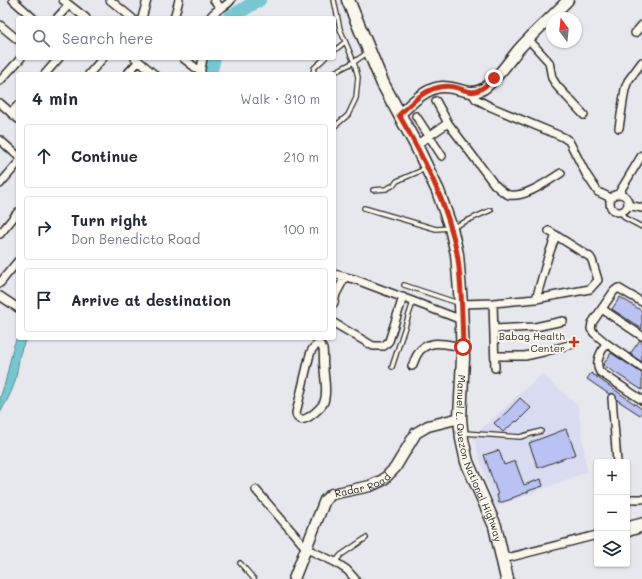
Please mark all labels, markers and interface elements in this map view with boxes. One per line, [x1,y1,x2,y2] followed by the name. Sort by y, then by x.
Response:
[546,12,582,48] north arrow
[16,16,336,60] search box
[30,27,52,49] icon: search
[62,28,153,48] text: Search here
[485,69,503,87] route end
[32,87,78,109] text: 4 min
[240,90,320,107] text: Walk · 310 m
[33,145,55,167] icon: ahead
[71,146,138,166] text: Continue
[283,148,319,165] text: 210 m
[71,210,148,230] text: Turn right
[33,217,55,239] icon: right
[283,220,319,237] text: 100 m
[71,230,200,247] text: Don Benedicto Road
[33,289,55,311] icon: arrive
[71,290,231,310] text: Arrive at destination
[499,329,565,355] place label: Babag Health Center
[568,336,580,348] marker: Babag Health Center
[454,338,472,356] route start
[453,374,505,543] street label: Manuel L. Quezon National Highway
[594,459,630,567] map controls
[594,459,630,495] button: +
[333,469,394,500] street label: Radar Road
[594,495,630,531] button: −
[594,531,630,567] button: layers

